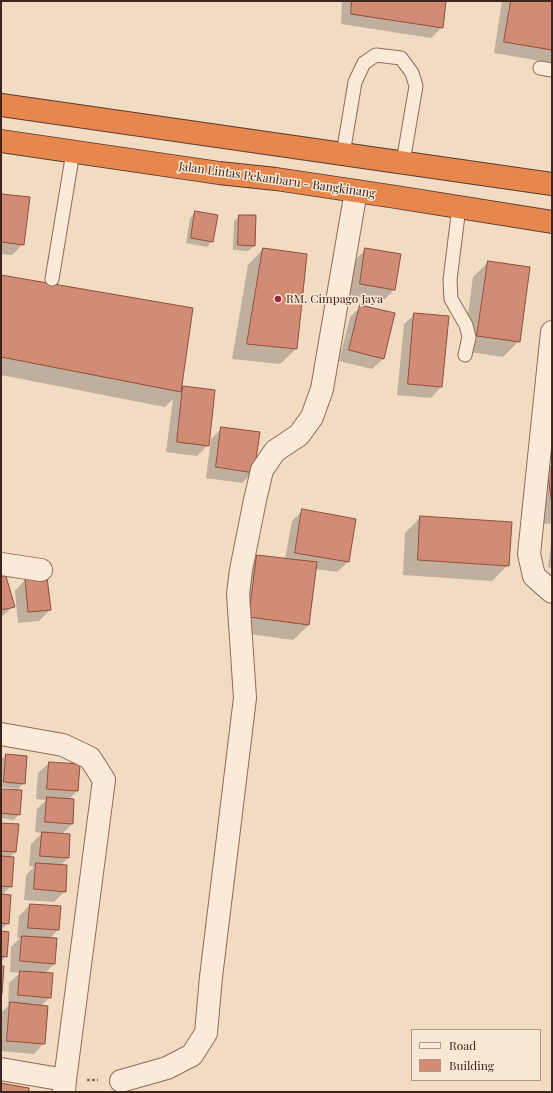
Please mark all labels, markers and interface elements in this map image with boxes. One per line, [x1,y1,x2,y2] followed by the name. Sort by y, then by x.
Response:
[178,159,376,201] street label: Jalan Lintas Pekanbaru - Bangkinang
[286,292,383,306] place label: RM. Cimpago Jaya
[273,294,283,304] marker: RM. Cimpago Jaya
[411,1029,541,1081] legend
[449,1037,476,1053] text: Road
[449,1057,494,1073] text: Building

